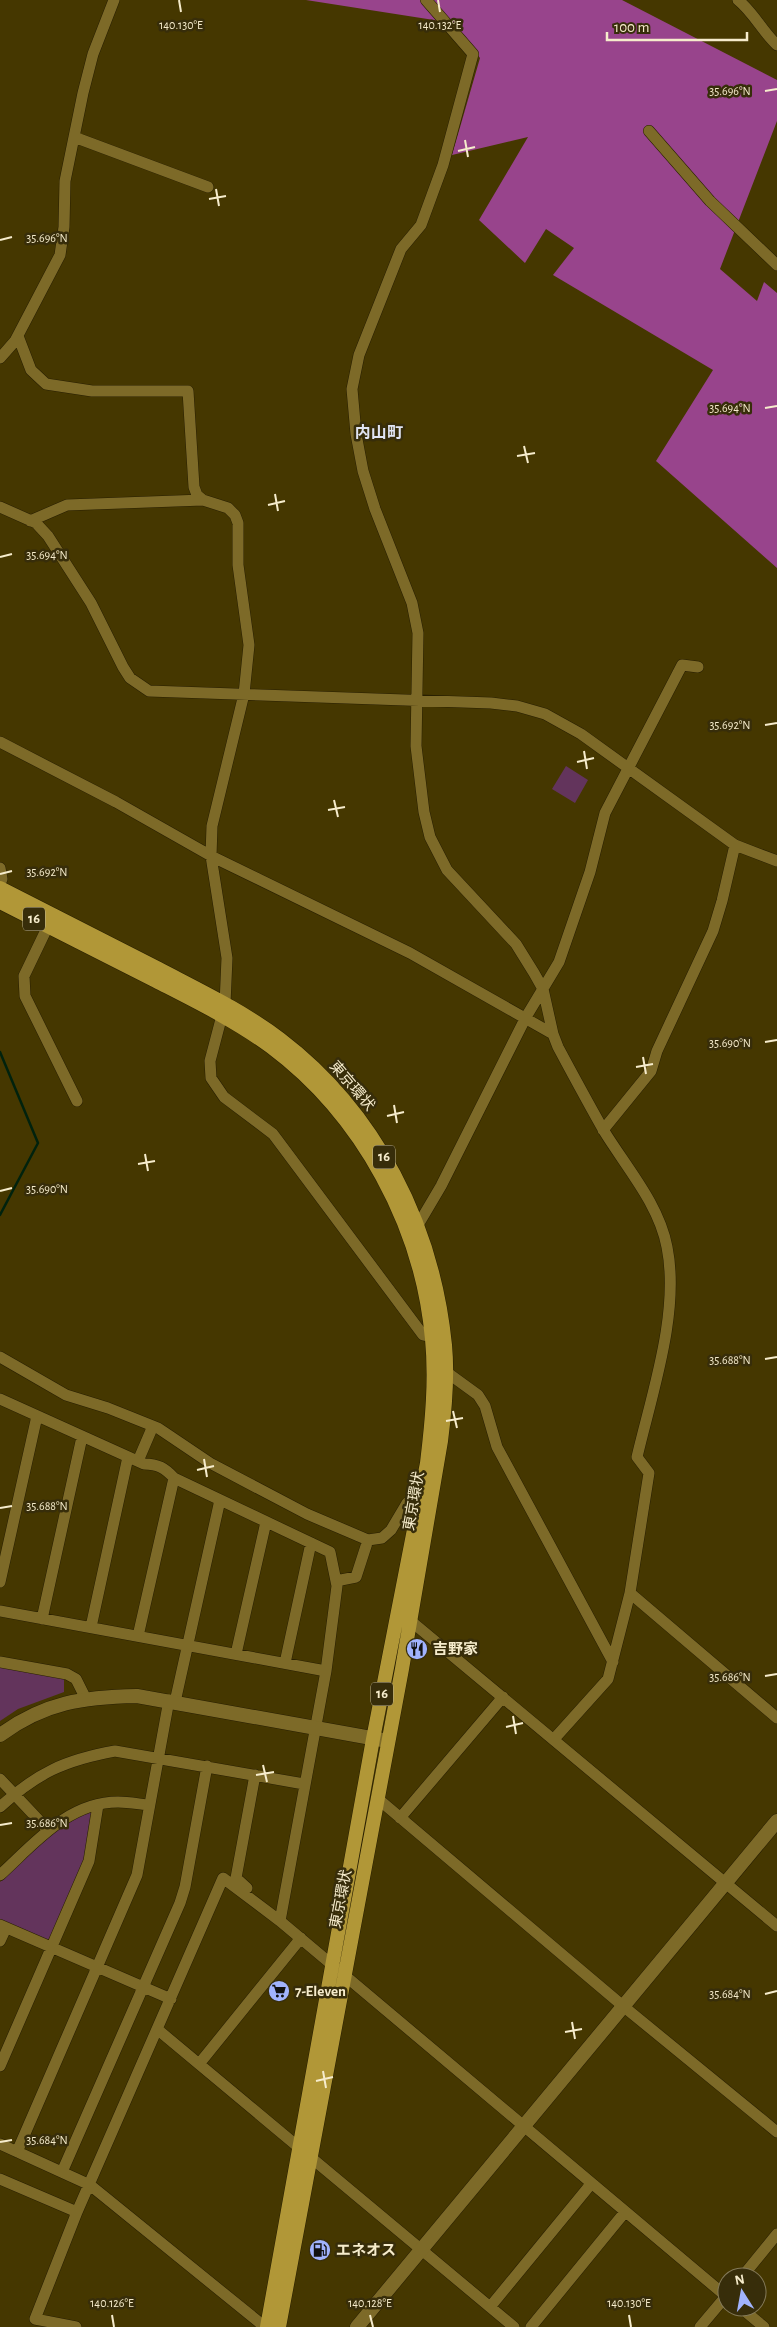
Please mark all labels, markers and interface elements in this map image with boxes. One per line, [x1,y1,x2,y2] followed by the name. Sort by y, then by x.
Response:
[607,10,747,42] scale bar
[159,19,203,31] text: 140.130°E
[419,19,462,31] text: 140.132°E
[614,20,649,35] text: 100 m
[709,85,751,97] text: 35.696°N
[26,232,68,244] text: 35.696°N
[709,402,751,414] text: 35.694°N
[355,424,403,441] district label: 内山町
[26,549,68,561] text: 35.694°N
[709,719,751,731] text: 35.692°N
[26,866,68,878] text: 35.692°N
[23,908,45,931] road number: 16
[709,1037,751,1049] text: 35.690°N
[327,1057,379,1114] street label: 東京環状
[373,1146,395,1168] road number: 16
[26,1183,68,1195] text: 35.690°N
[709,1354,751,1366] text: 35.688°N
[399,1470,427,1532] street label: 東京環状
[26,1500,68,1512] text: 35.688°N
[405,1637,429,1661] restaurant icon: 吉野家
[433,1641,478,1657] place label: 吉野家
[709,1671,751,1683] text: 35.686°N
[371,1682,393,1706] road number: 16
[26,1817,68,1829] text: 35.686°N
[326,1868,354,1930] street label: 東京環状
[267,1979,291,2003] supermarket icon: 7-Eleven
[295,1984,346,1999] place label: 7-Eleven
[709,1988,751,2000] text: 35.684°N
[26,2134,68,2146] text: 35.684°N
[308,2238,332,2262] fuel station icon: エネオス
[336,2243,396,2258] place label: エネオス
[717,2267,767,2317] north arrow
[734,2272,746,2288] text: N
[90,2297,134,2309] text: 140.126°E
[348,2297,392,2309] text: 140.128°E
[607,2297,651,2309] text: 140.130°E

